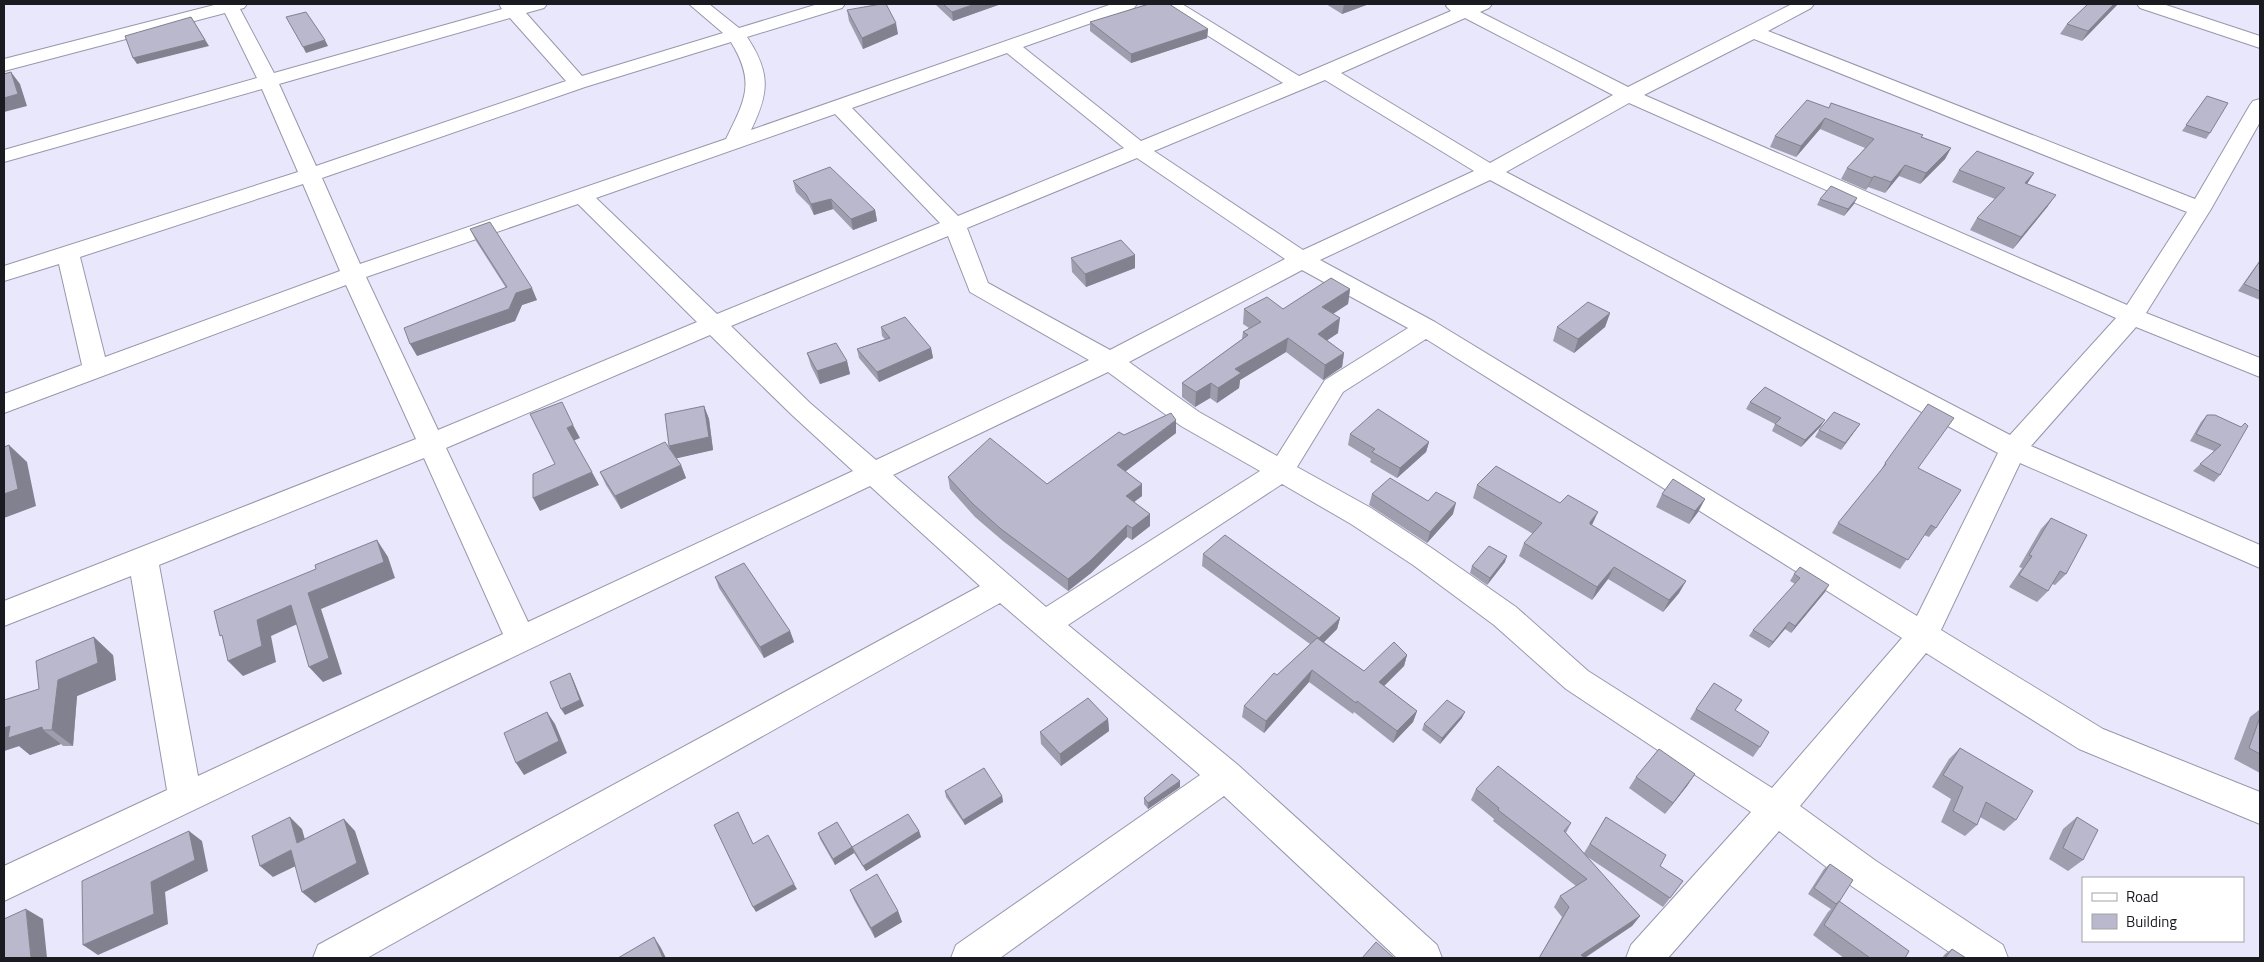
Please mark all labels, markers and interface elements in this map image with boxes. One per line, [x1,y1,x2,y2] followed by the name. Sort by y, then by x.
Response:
[2082,877,2244,942] legend
[2126,885,2158,908] text: Road
[2126,910,2177,933] text: Building

